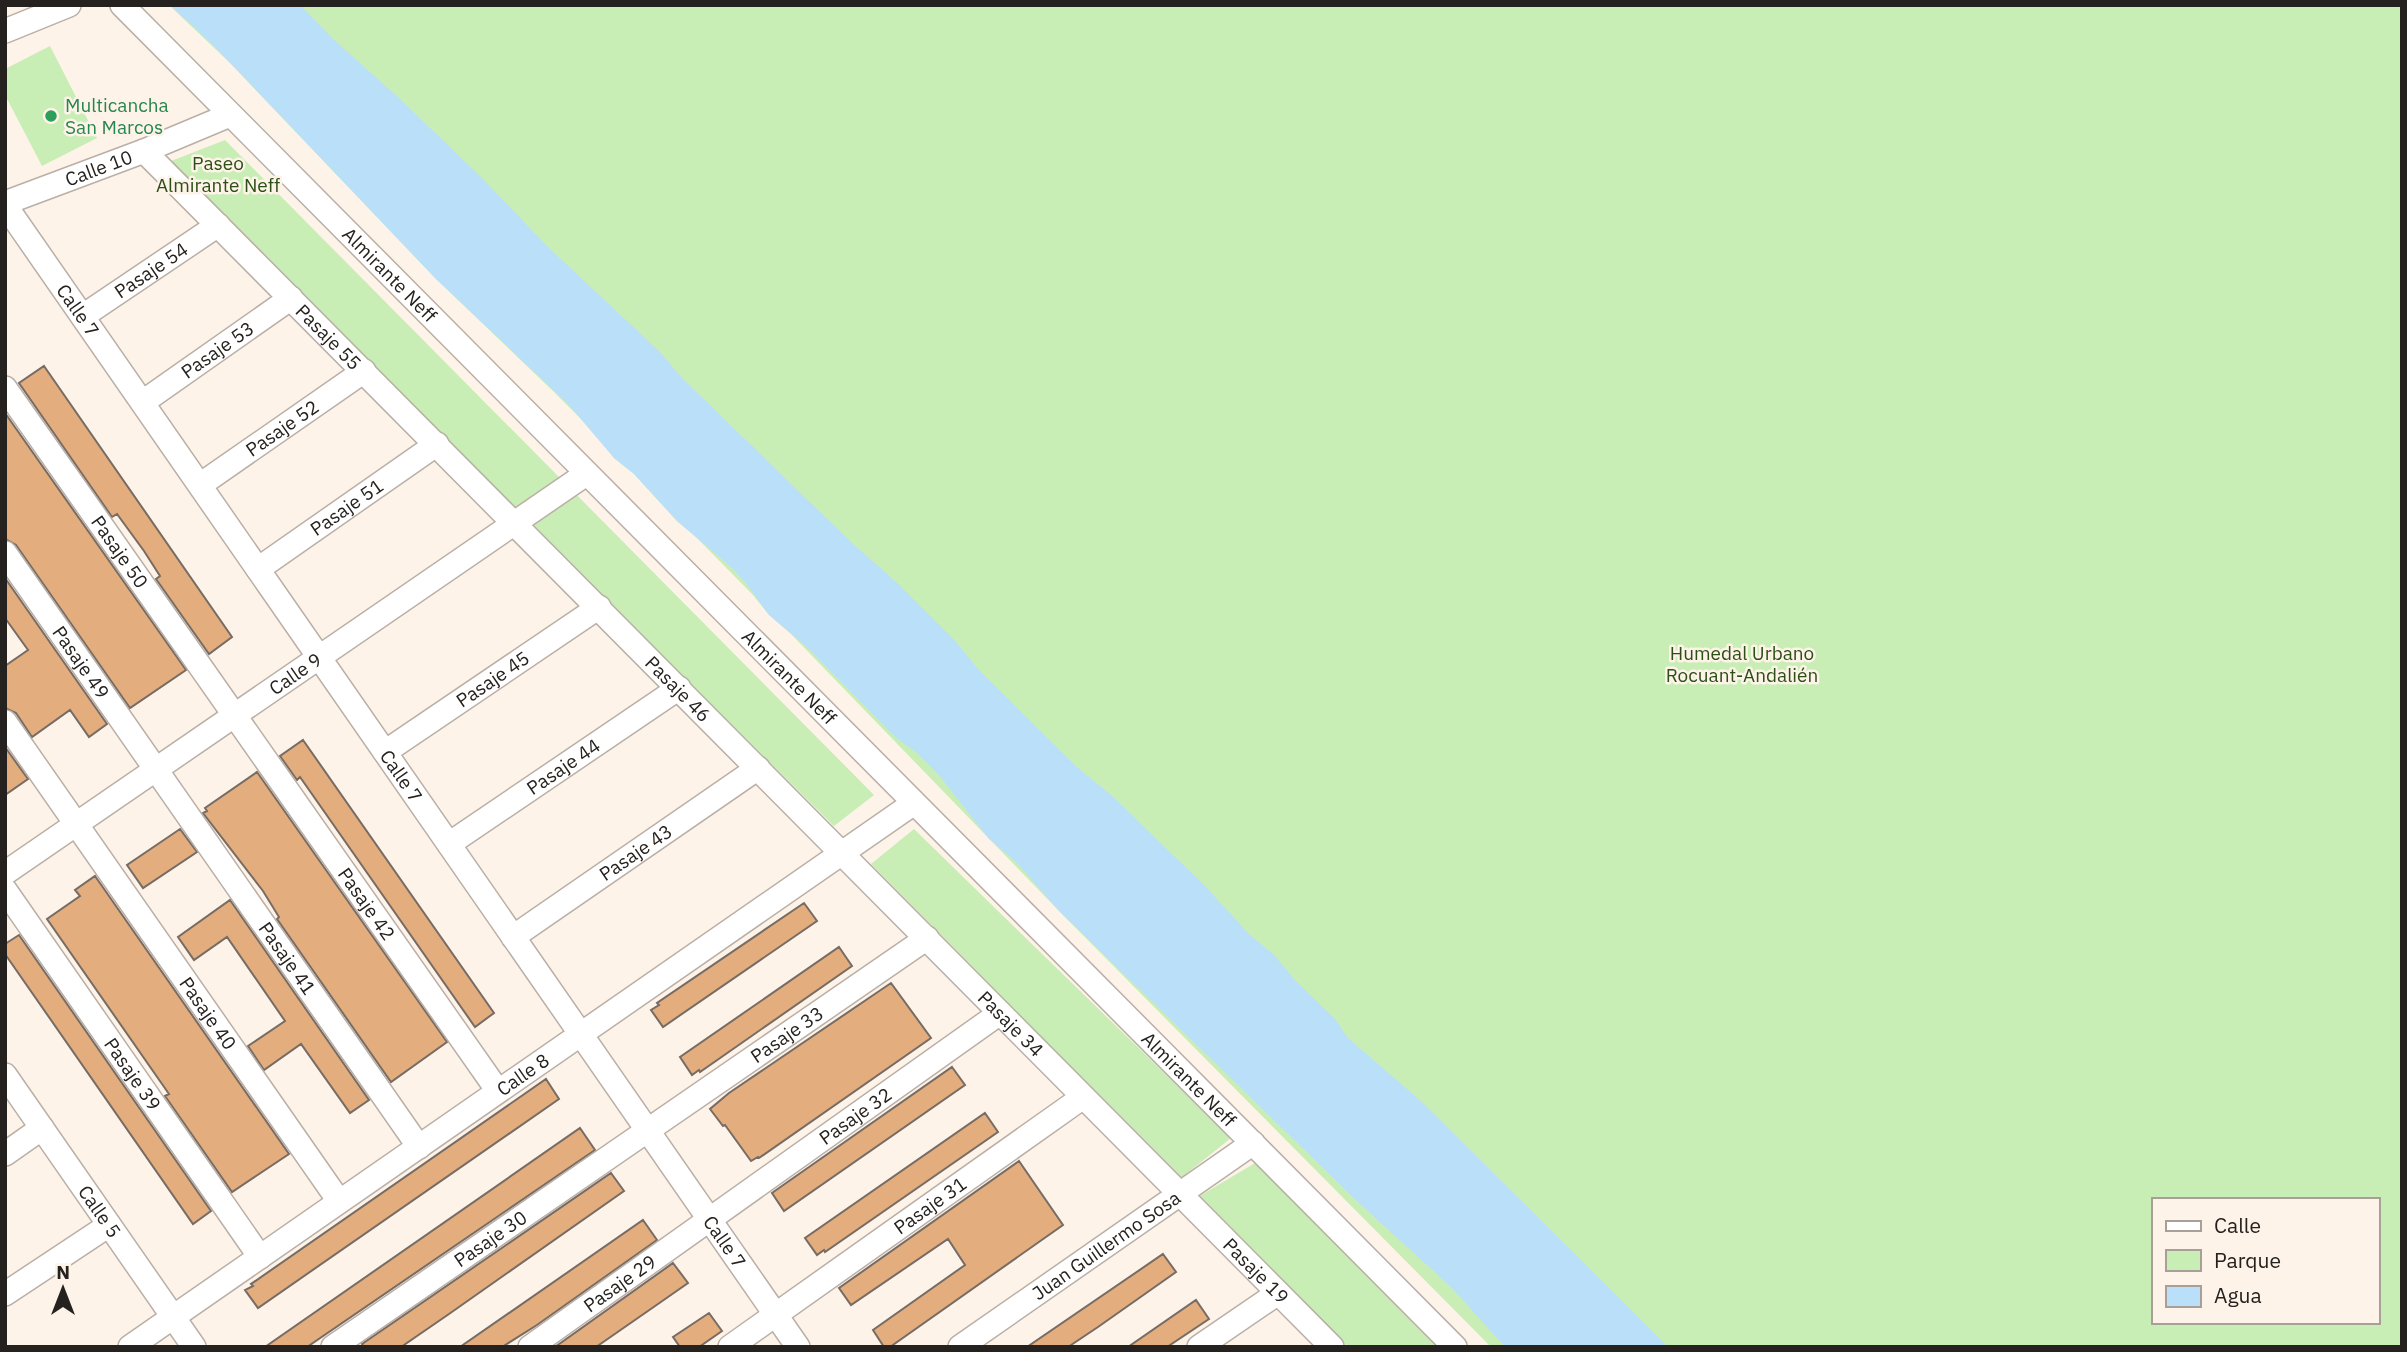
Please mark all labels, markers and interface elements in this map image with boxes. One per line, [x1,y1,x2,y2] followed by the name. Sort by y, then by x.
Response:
[65,93,169,139] place label: Multicancha San Marcos
[43,108,59,124] marker: Multicancha San Marcos
[62,144,136,191] street label: Calle 10
[156,151,280,197] park label: Paseo Almirante Neff
[337,222,442,327] street label: Almirante Neff
[110,237,192,303] street label: Pasaje 54
[51,279,105,341] street label: Calle 7
[291,299,367,375] street label: Pasaje 55
[176,316,258,383] street label: Pasaje 53
[241,394,323,462] street label: Pasaje 52
[305,473,388,541] street label: Pasaje 51
[86,511,154,593] street label: Pasaje 50
[47,621,115,703] street label: Pasaje 49
[737,624,842,729] street label: Almirante Neff
[1666,641,1818,687] park label: Humedal Urbano Rocuant-Andalién
[451,646,534,712] street label: Pasaje 45
[264,647,326,700] street label: Calle 9
[640,651,716,727] street label: Pasaje 46
[522,733,604,800] street label: Pasaje 44
[375,745,428,807] street label: Calle 7
[595,819,677,886] street label: Pasaje 43
[333,863,400,945] street label: Pasaje 42
[254,917,321,999] street label: Pasaje 41
[174,972,242,1054] street label: Pasaje 40
[973,986,1049,1062] street label: Pasaje 34
[746,1001,828,1068] street label: Pasaje 33
[1137,1027,1241,1132] street label: Almirante Neff
[99,1033,166,1115] street label: Pasaje 39
[492,1048,554,1101] street label: Calle 8
[814,1082,896,1150] street label: Pasaje 32
[889,1172,971,1239] street label: Pasaje 31
[73,1180,126,1242] street label: Calle 5
[1027,1185,1185,1305] street label: Juan Guillermo Sosa
[2152,1198,2379,1324] legend
[449,1205,531,1272] street label: Pasaje 30
[698,1211,751,1272] street label: Calle 7
[2214,1211,2261,1239] text: Calle
[1218,1233,1294,1309] street label: Pasaje 19
[2214,1246,2281,1274] text: Parque
[579,1249,661,1317] street label: Pasaje 29
[28,1254,98,1324] north arrow
[56,1260,70,1284] text: N
[2214,1281,2262,1309] text: Agua

